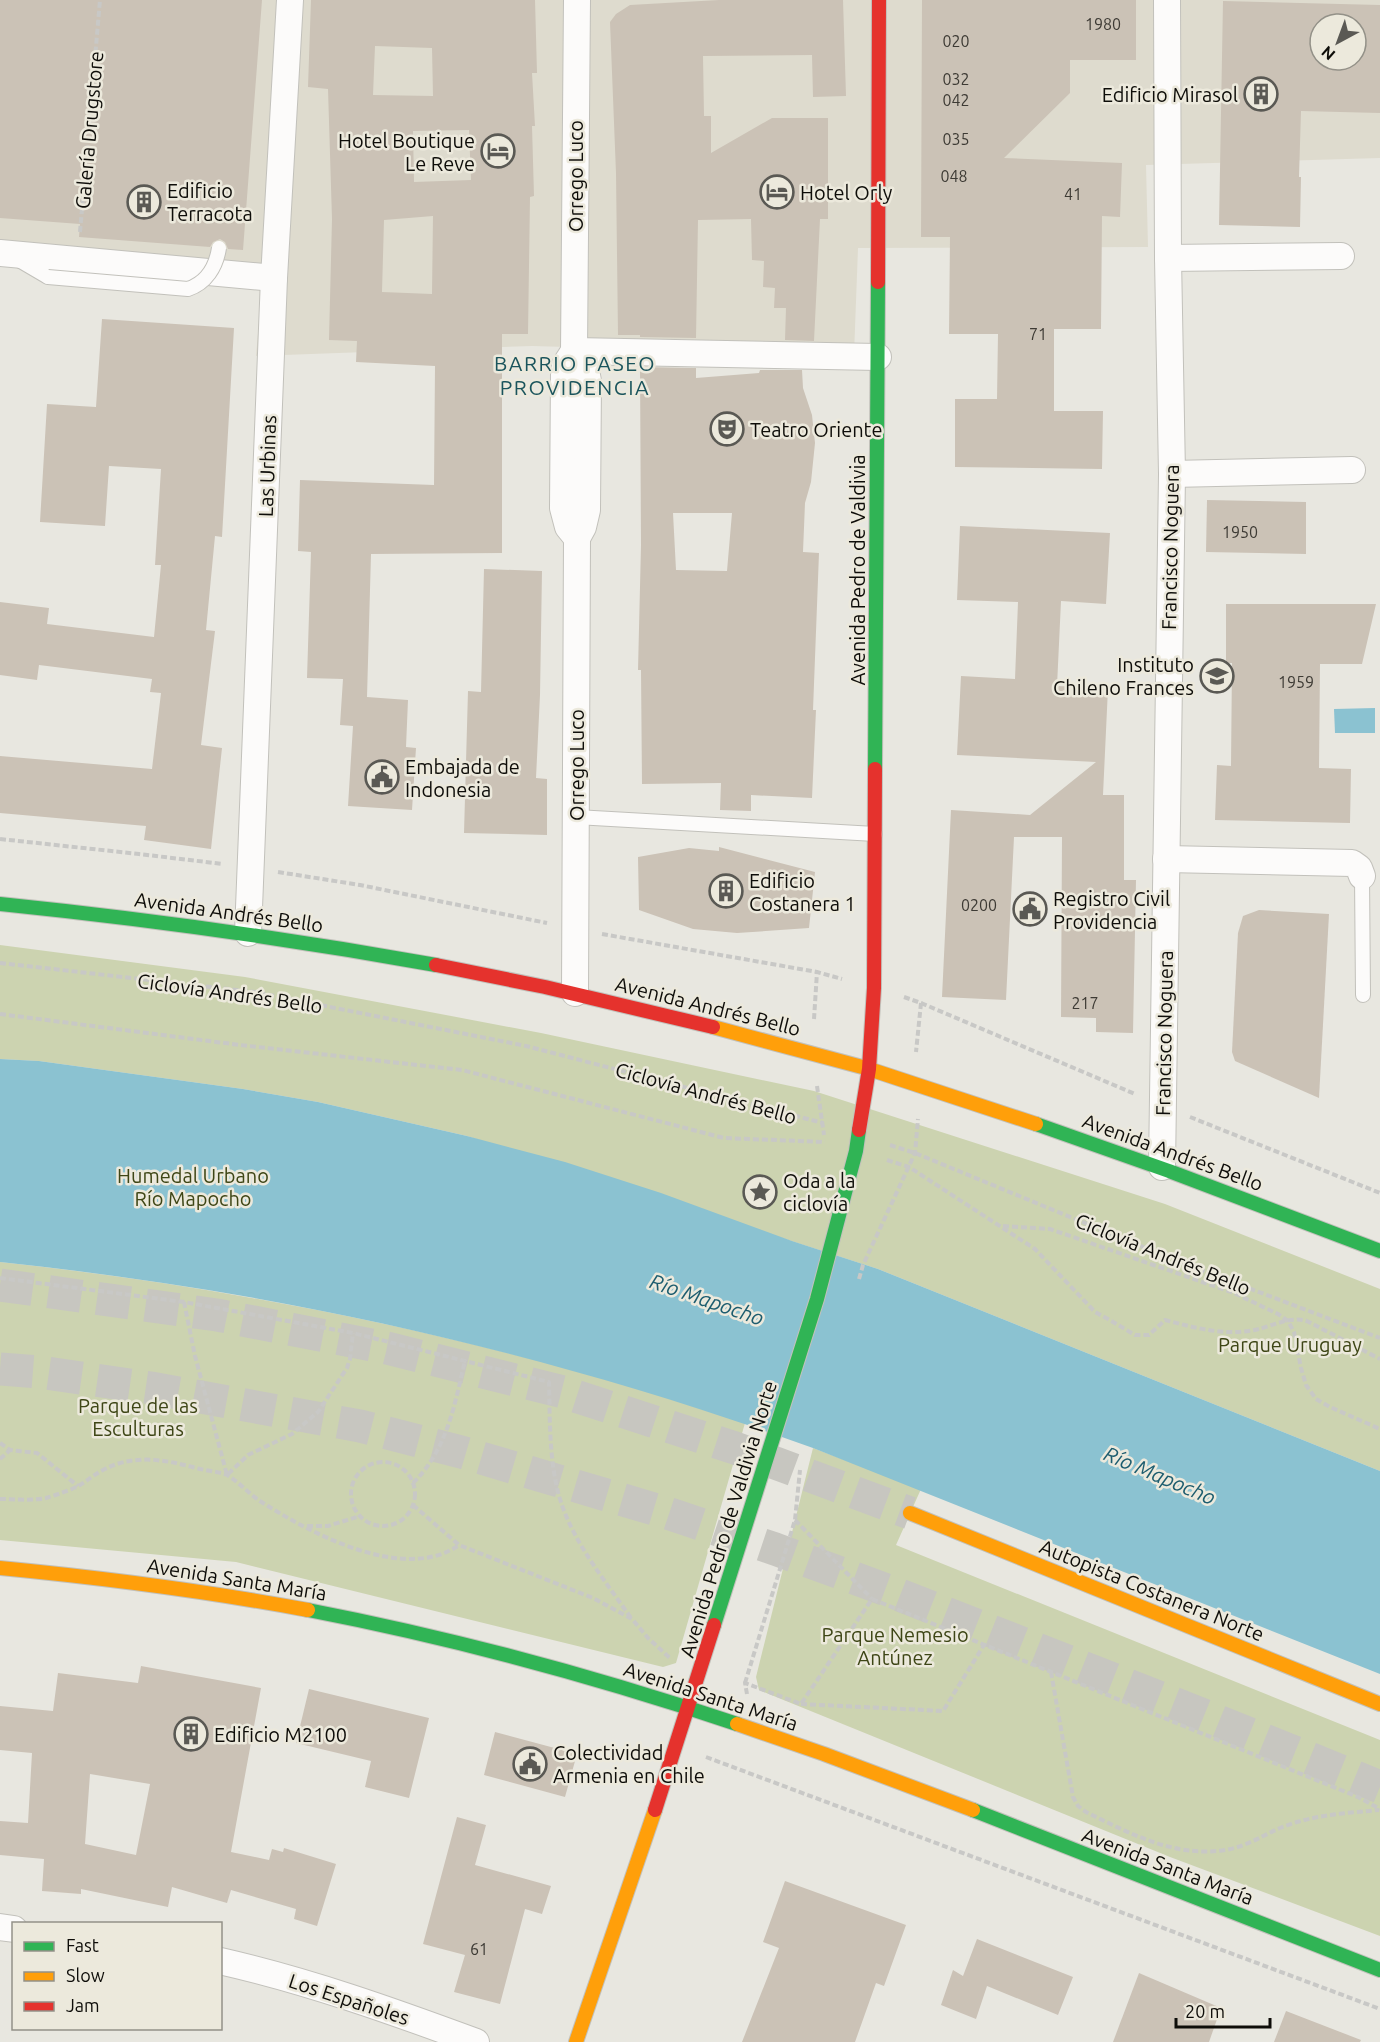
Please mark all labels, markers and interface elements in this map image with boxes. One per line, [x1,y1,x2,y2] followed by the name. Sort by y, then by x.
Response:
[1308,12,1368,72] north arrow
[1085,15,1121,33] house number: 1980
[942,32,970,50] house number: 020
[1318,43,1339,64] text: N
[71,50,107,210] street label: Galería Drugstore
[942,70,970,88] house number: 032
[1243,76,1279,112] building icon: Edificio Mirasol
[1102,83,1238,106] place label: Edificio Mirasol
[942,91,970,109] house number: 042
[564,120,587,232] street label: Orrego Luco
[338,129,475,175] place label: Hotel Boutique Le Reve
[942,130,970,148] house number: 035
[480,133,516,169] hotel icon: Hotel Boutique Le Reve
[940,167,968,185] house number: 048
[759,174,795,210] hotel icon: Hotel Orly
[167,179,253,225] place label: Edificio Terracota
[800,181,893,204] place label: Hotel Orly
[126,184,162,220] building icon: Edificio Terracota
[1064,185,1082,203] house number: 41
[1029,325,1047,343] house number: 71
[494,351,656,399] district label: BARRIO PASEO PROVIDENCIA
[709,411,745,447] theatre icon: Teatro Oriente
[254,415,280,517] street label: Las Urbinas
[750,418,882,441] place label: Teatro Oriente
[846,454,869,686] street label: Avenida Pedro de Valdivia
[1157,464,1183,630] street label: Francisco Noguera
[1222,523,1258,541] house number: 1950
[1053,653,1194,699] place label: Instituto Chileno Frances
[1199,658,1235,694] school or university icon: Instituto Chileno Frances
[1278,673,1314,691] house number: 1959
[565,709,588,821] street label: Orrego Luco
[405,755,520,801] place label: Embajada de Indonesia
[364,759,400,795] public building icon: Embajada de Indonesia
[749,869,856,915] place label: Edificio Costanera 1
[708,873,744,909] building icon: Edificio Costanera 1
[133,887,325,937] street label: Avenida Andrés Bello
[1053,887,1170,933] place label: Registro Civil Providencia
[1012,891,1048,927] public building icon: Registro Civil Providencia
[961,896,997,914] house number: 0200
[1151,950,1177,1116] street label: Francisco Noguera
[136,969,324,1017] street label: Ciclovía Andrés Bello
[613,972,803,1040] street label: Avenida Andrés Bello
[1071,994,1099,1012] house number: 217
[613,1058,799,1128] street label: Ciclovía Andrés Bello
[1080,1109,1266,1195] street label: Avenida Andrés Bello
[117,1164,269,1210] park label: Humedal Urbano Río Mapocho
[783,1169,856,1215] place label: Oda a la ciclovía
[742,1174,778,1210] place icon: Oda a la ciclovía
[1072,1208,1254,1300] street label: Ciclovía Andrés Bello
[647,1268,767,1330] water label: Río Mapocho
[1218,1333,1362,1356] park label: Parque Uruguay
[675,1378,781,1660] street label: Avenida Pedro de Valdivia Norte
[78,1394,198,1440] park label: Parque de las Esculturas
[1101,1441,1219,1509] water label: Río Mapocho
[1036,1534,1268,1646] street label: Autopista Costanera Norte
[146,1553,328,1605] street label: Avenida Santa María
[821,1623,969,1669] park label: Parque Nemesio Antúnez
[621,1657,801,1735] street label: Avenida Santa María
[173,1716,209,1752] building icon: Edificio M2100
[214,1723,347,1746] place label: Edificio M2100
[553,1741,705,1787] place label: Colectividad Armenia en Chile
[512,1746,548,1782] public building icon: Colectividad Armenia en Chile
[1079,1823,1257,1909] street label: Avenida Santa María
[12,1922,222,2030] legend
[66,1935,99,1955] text: Fast
[470,1940,488,1958] house number: 61
[66,1965,105,1985] text: Slow
[286,1969,412,2029] street label: Los Españoles
[1176,1991,1270,2029] scale bar
[66,1995,100,2015] text: Jam
[1185,2001,1225,2021] text: 20 m

